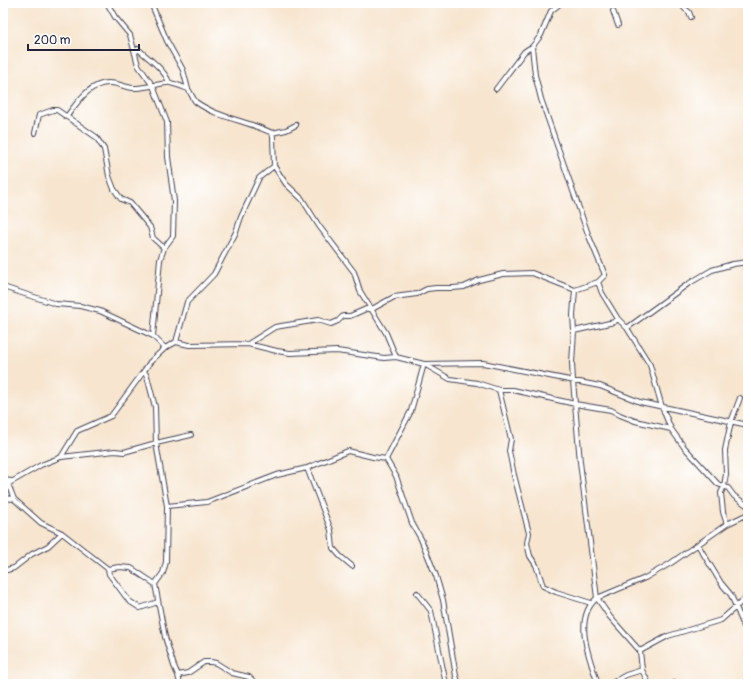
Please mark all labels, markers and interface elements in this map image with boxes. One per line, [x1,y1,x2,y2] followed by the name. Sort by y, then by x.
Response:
[28,26,139,52] scale bar
[34,33,71,48] text: 200 m

